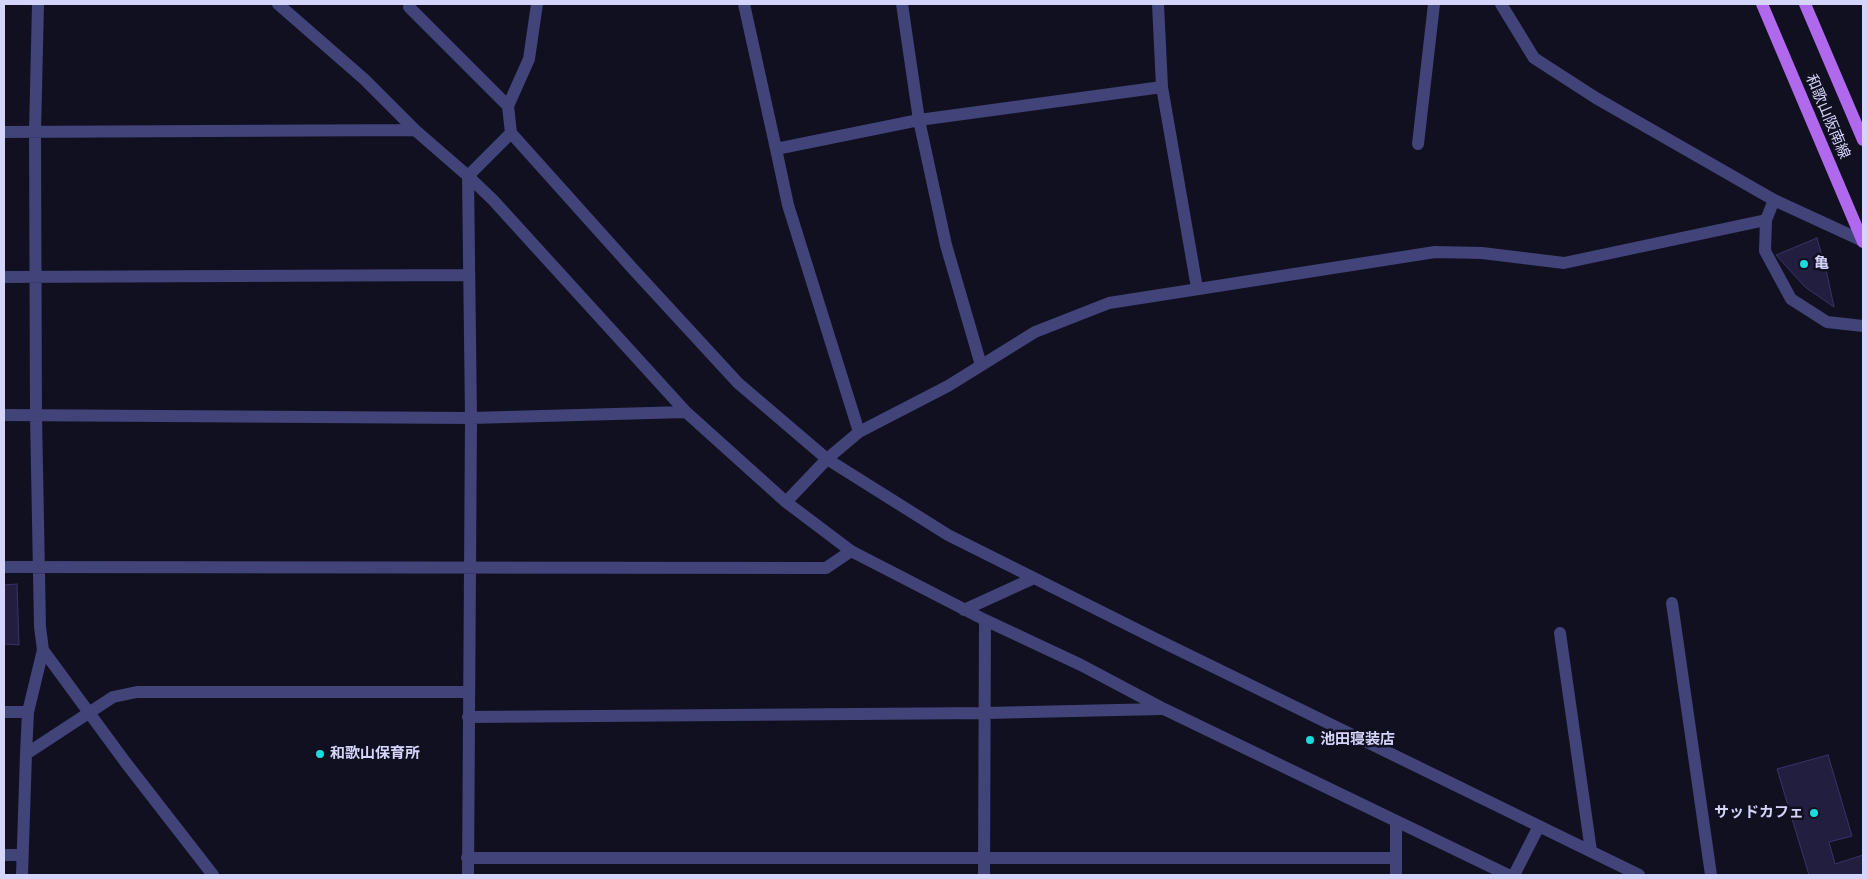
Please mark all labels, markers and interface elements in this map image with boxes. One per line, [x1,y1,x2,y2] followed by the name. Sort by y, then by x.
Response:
[1801,72,1853,162] street label: 和歌山阪南線
[1814,255,1829,273] place label: 亀
[1798,258,1810,270] marker: 亀
[1320,731,1395,749] place label: 池田寝装店
[1304,734,1316,746] marker: 池田寝装店
[330,745,420,763] place label: 和歌山保育所
[314,748,326,760] marker: 和歌山保育所
[1714,804,1804,822] place label: サッドカフェ
[1808,807,1820,819] marker: サッドカフェ

